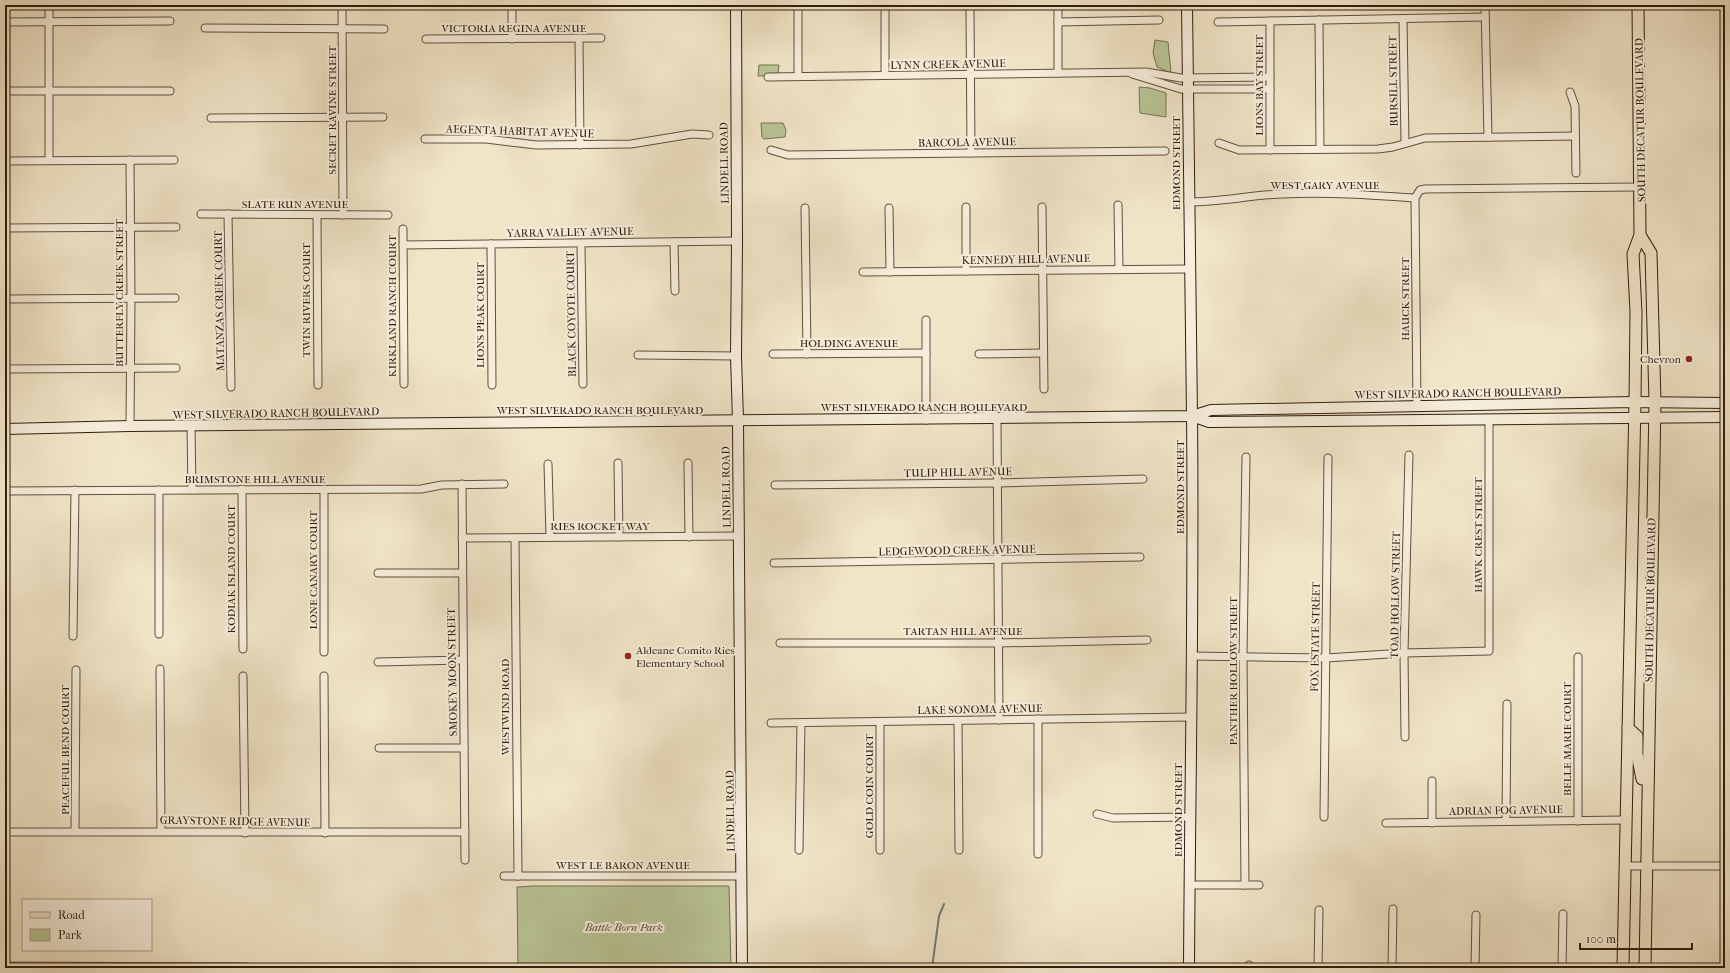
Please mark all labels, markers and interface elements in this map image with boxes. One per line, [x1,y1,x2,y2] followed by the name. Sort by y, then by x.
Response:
[441,22,587,35] street label: VICTORIA REGINA AVENUE
[1253,34,1266,136] street label: LIONS BAY STREET
[1386,35,1401,127] street label: BURSILL STREET
[1633,38,1648,202] street label: SOUTH DECATUR BOULEVARD
[326,45,339,175] street label: SECRET RAVINE STREET
[890,57,1006,72] street label: LYNN CREEK AVENUE
[1170,115,1183,210] street label: EDMOND STREET
[445,122,595,141] street label: AEGENTA HABITAT AVENUE
[717,122,732,204] street label: LINDELL ROAD
[918,135,1016,150] street label: BARCOLA AVENUE
[1269,179,1380,192] street label: WEST GARY AVENUE
[242,198,349,211] street label: SLATE RUN AVENUE
[113,218,126,367] street label: BUTTERFLY CREEK STREET
[505,225,634,240] street label: YARRA VALLEY AVENUE
[212,230,227,372] street label: MATANZAS CREEK COURT
[386,234,399,377] street label: KIRKLAND RANCH COURT
[300,242,313,358] street label: TWIN RIVERS COURT
[564,250,579,377] street label: BLACK COYOTE COURT
[962,252,1091,267] street label: KENNEDY HILL AVENUE
[1399,257,1412,341] street label: HAUCK STREET
[474,261,487,368] street label: LIONS PEAK COURT
[800,337,899,350] street label: HOLDING AVENUE
[1640,353,1682,366] place label: Chevron
[1684,354,1694,364] marker: Chevron
[1354,385,1561,402] street label: WEST SILVERADO RANCH BOULEVARD
[820,401,1027,414] street label: WEST SILVERADO RANCH BOULEVARD
[496,404,703,417] street label: WEST SILVERADO RANCH BOULEVARD
[172,405,379,422] street label: WEST SILVERADO RANCH BOULEVARD
[1174,439,1187,534] street label: EDMOND STREET
[719,446,734,528] street label: LINDELL ROAD
[904,465,1013,480] street label: TULIP HILL AVENUE
[184,473,326,486] street label: BRIMSTONE HILL AVENUE
[1472,477,1485,593] street label: HAWK CREST STREET
[225,504,238,633] street label: KODIAK ISLAND COURT
[307,510,320,630] street label: LONE CANARY COURT
[1643,518,1658,682] street label: SOUTH DECATUR BOULEVARD
[550,520,650,533] street label: RIES ROCKET WAY
[1388,530,1403,659] street label: TOAD HOLLOW STREET
[878,543,1036,558] street label: LEDGEWOOD CREEK AVENUE
[1308,581,1323,692] street label: FOX ESTATE STREET
[1227,596,1240,745] street label: PANTHER HOLLOW STREET
[445,607,460,736] street label: SMOKEY MOON STREET
[903,625,1023,638] street label: TARTAN HILL AVENUE
[635,644,735,670] place label: Aldeane Comito Ries Elementary School
[623,651,633,661] marker: Aldeane Comito Ries Elementary School
[499,659,512,756] street label: WESTWIND ROAD
[1561,681,1574,796] street label: BELLE MARIE COURT
[59,684,72,815] street label: PEACEFUL BEND COURT
[917,702,1043,717] street label: LAKE SONOMA AVENUE
[863,733,876,838] street label: GOLD COIN COURT
[1172,762,1185,857] street label: EDMOND STREET
[723,770,738,852] street label: LINDELL ROAD
[1448,803,1564,818] street label: ADRIAN FOG AVENUE
[160,814,311,829] street label: GRAYSTONE RIDGE AVENUE
[555,859,690,872] street label: WEST LE BARON AVENUE
[22,899,152,951] legend
[58,908,85,922] text: Road
[584,921,663,934] park label: Battle Born Park
[1580,925,1692,951] scale bar
[58,928,83,942] text: Park
[1586,932,1616,946] text: 100 m

